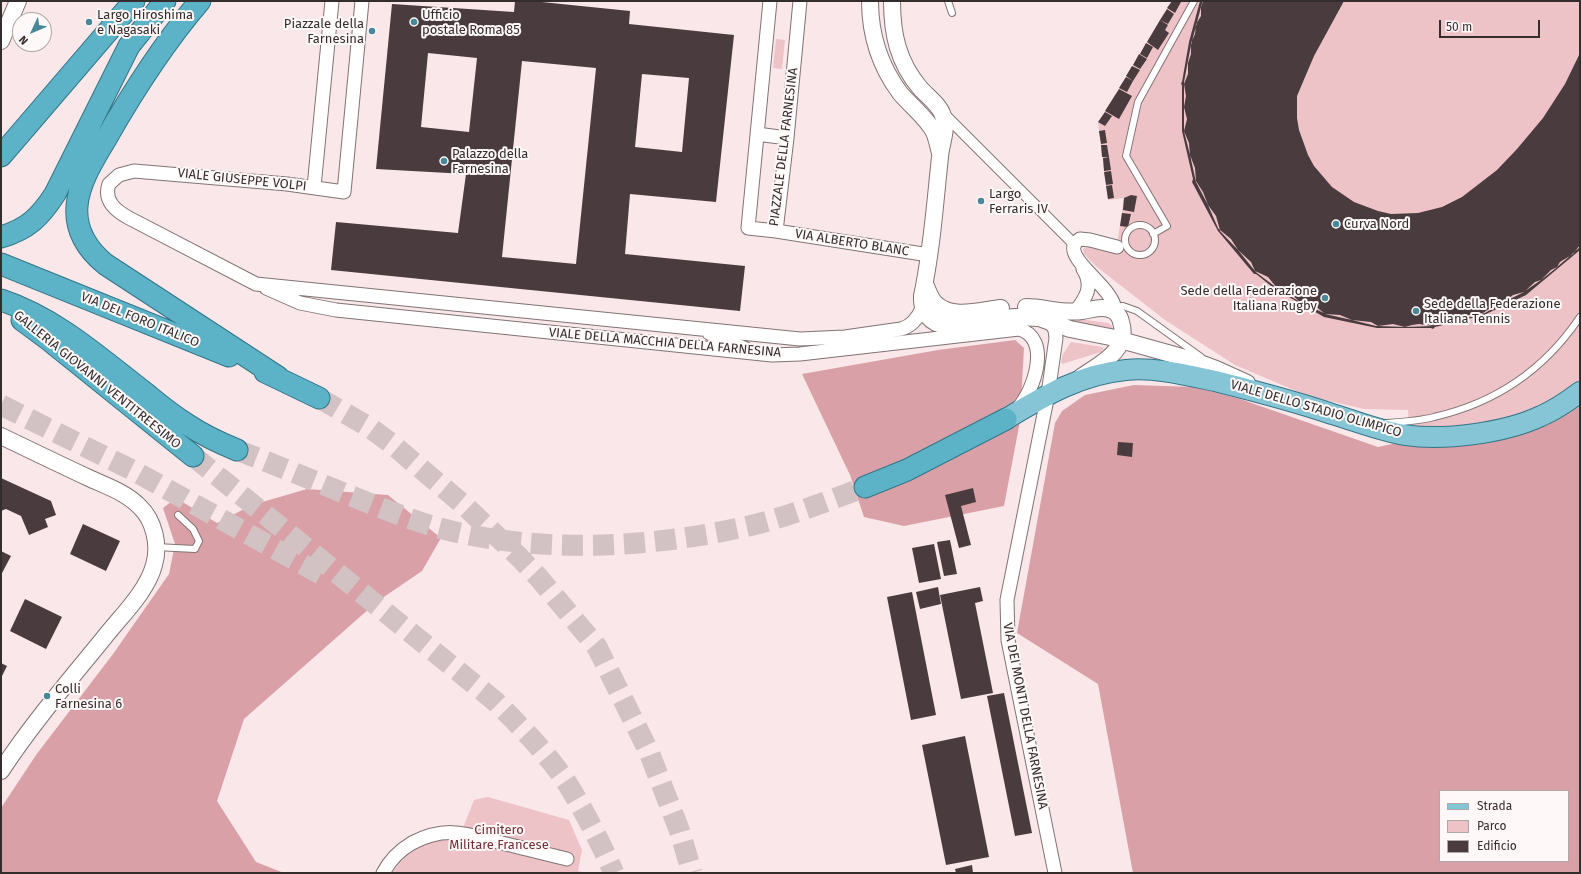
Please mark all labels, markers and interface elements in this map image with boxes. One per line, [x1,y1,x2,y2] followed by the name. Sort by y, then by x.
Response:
[97,7,193,38] place label: Largo Hiroshima e Nagasaki
[422,7,520,38] place label: Ufficio postale Roma 85
[12,12,52,52] north arrow
[1441,12,1542,38] scale bar
[284,16,364,47] place label: Piazzale della Farnesina
[84,17,94,27] marker: Largo Hiroshima e Nagasaki
[409,17,419,27] marker: Ufficio postale Roma 85
[1446,20,1472,34] text: 50 m
[367,26,377,36] marker: Piazzale della Farnesina
[17,33,31,47] text: N
[767,67,801,227] street label: PIAZZALE DELLA FARNESINA
[452,146,528,177] place label: Palazzo della Farnesina
[439,156,449,166] marker: Palazzo della Farnesina
[177,165,307,195] street label: VIALE GIUSEPPE VOLPI
[989,186,1048,217] place label: Largo Ferraris IV
[976,196,986,206] marker: Largo Ferraris IV
[1344,216,1409,232] place label: Curva Nord
[1331,219,1341,229] marker: Curva Nord
[794,226,910,260] street label: VIA ALBERTO BLANC
[1180,283,1317,314] place label: Sede della Federazione Italiana Rugby
[79,289,201,351] street label: VIA DEL FORO ITALICO
[1320,293,1330,303] marker: Sede della Federazione Italiana Rugby
[1424,296,1561,327] place label: Sede della Federazione Italiana Tennis
[1411,306,1421,316] marker: Sede della Federazione Italiana Tennis
[10,308,184,452] street label: GALLERIA GIOVANNI VENTITREESIMO
[548,325,782,361] street label: VIALE DELLA MACCHIA DELLA FARNESINA
[1229,377,1403,441] street label: VIALE DELLO STADIO OLIMPICO
[999,621,1051,811] street label: VIA DEI MONTI DELLA FARNESINA
[55,681,122,712] place label: Colli Farnesina 6
[42,691,52,701] marker: Colli Farnesina 6
[1439,790,1569,862] legend
[1477,799,1512,813] text: Strada
[1477,819,1507,833] text: Parco
[449,822,549,853] park label: Cimitero Militare Francese
[1477,839,1517,853] text: Edificio

